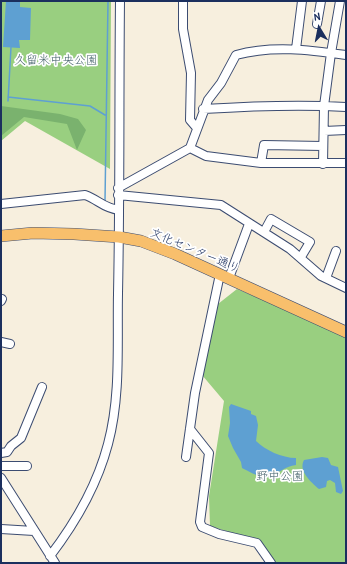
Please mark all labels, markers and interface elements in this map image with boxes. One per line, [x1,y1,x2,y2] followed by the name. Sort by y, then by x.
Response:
[299,8,339,48] north arrow
[313,9,321,24] text: N
[14,54,98,68] park label: 久留米中央公園
[148,226,242,276] street label: 文化センター通り
[256,470,304,484] park label: 野中公園

